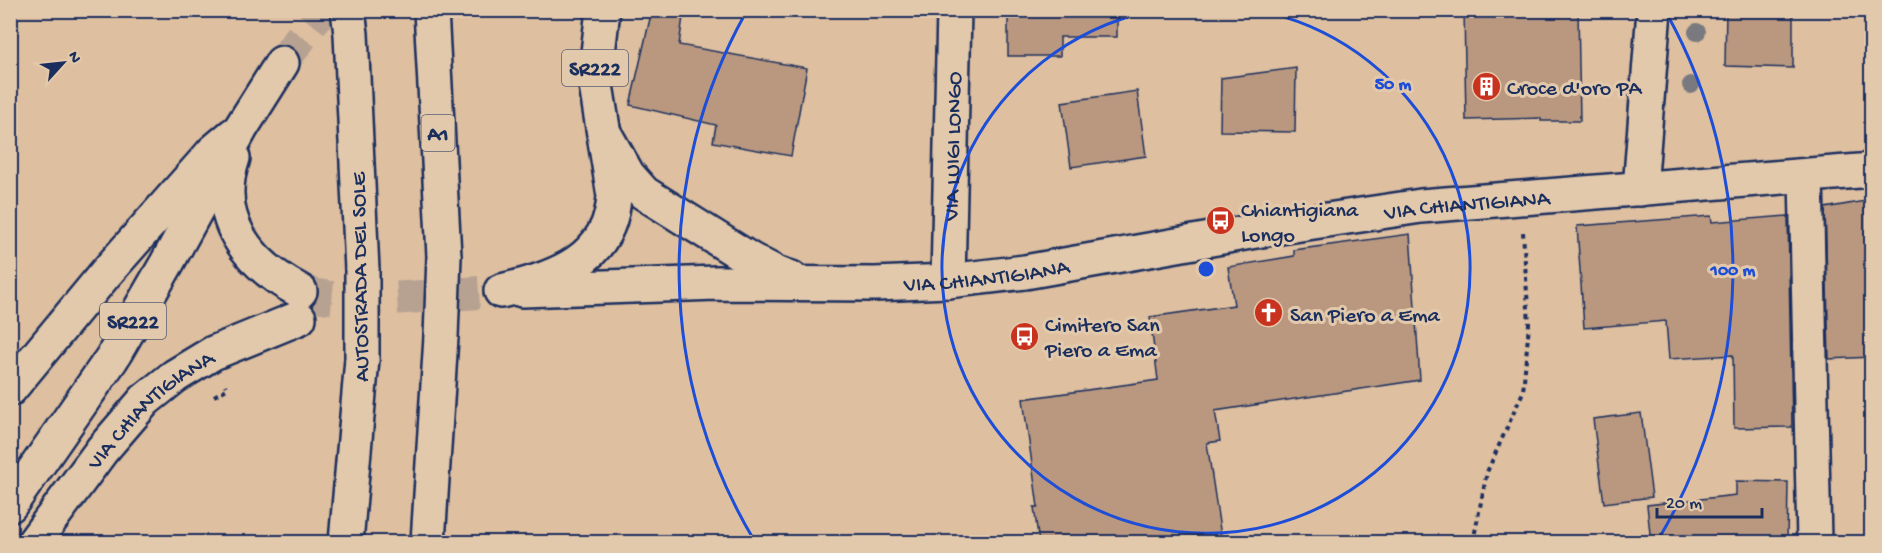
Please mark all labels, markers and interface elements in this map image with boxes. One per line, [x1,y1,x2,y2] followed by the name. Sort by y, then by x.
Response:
[33,33,93,93] north arrow
[62,49,84,67] text: N
[562,50,628,86] road number: SR222
[1470,70,1502,102] building icon: Croce d'oro PA
[940,71,970,222] street label: VIA LUIGI LONGO
[1375,75,1412,96] text: 50 m
[1507,77,1643,103] place label: Croce d'oro PA
[422,115,454,151] road number: A1
[347,171,377,382] street label: AUTOSTRADA DEL SOLE
[1382,187,1552,228] street label: VIA CHIANTIGIANA
[1241,199,1359,250] place label: Chiantigiana Longo
[1204,205,1236,237] bus stop icon: Chiantigiana Longo
[902,255,1073,300] street label: VIA CHIANTIGIANA
[1196,259,1216,279] centre of rings
[1710,261,1756,282] text: 100 m
[1253,297,1285,329] church icon: San Piero a Ema
[100,303,166,339] road number: SR222
[1290,304,1441,330] place label: San Piero a Ema
[1044,314,1160,365] place label: Cimitero San Piero a Ema
[1008,320,1040,352] bus stop icon: Cimitero San Piero a Ema
[83,346,221,477] street label: VIA CHIANTIGIANA
[1657,481,1762,519] scale bar
[1666,494,1702,515] text: 20 m

